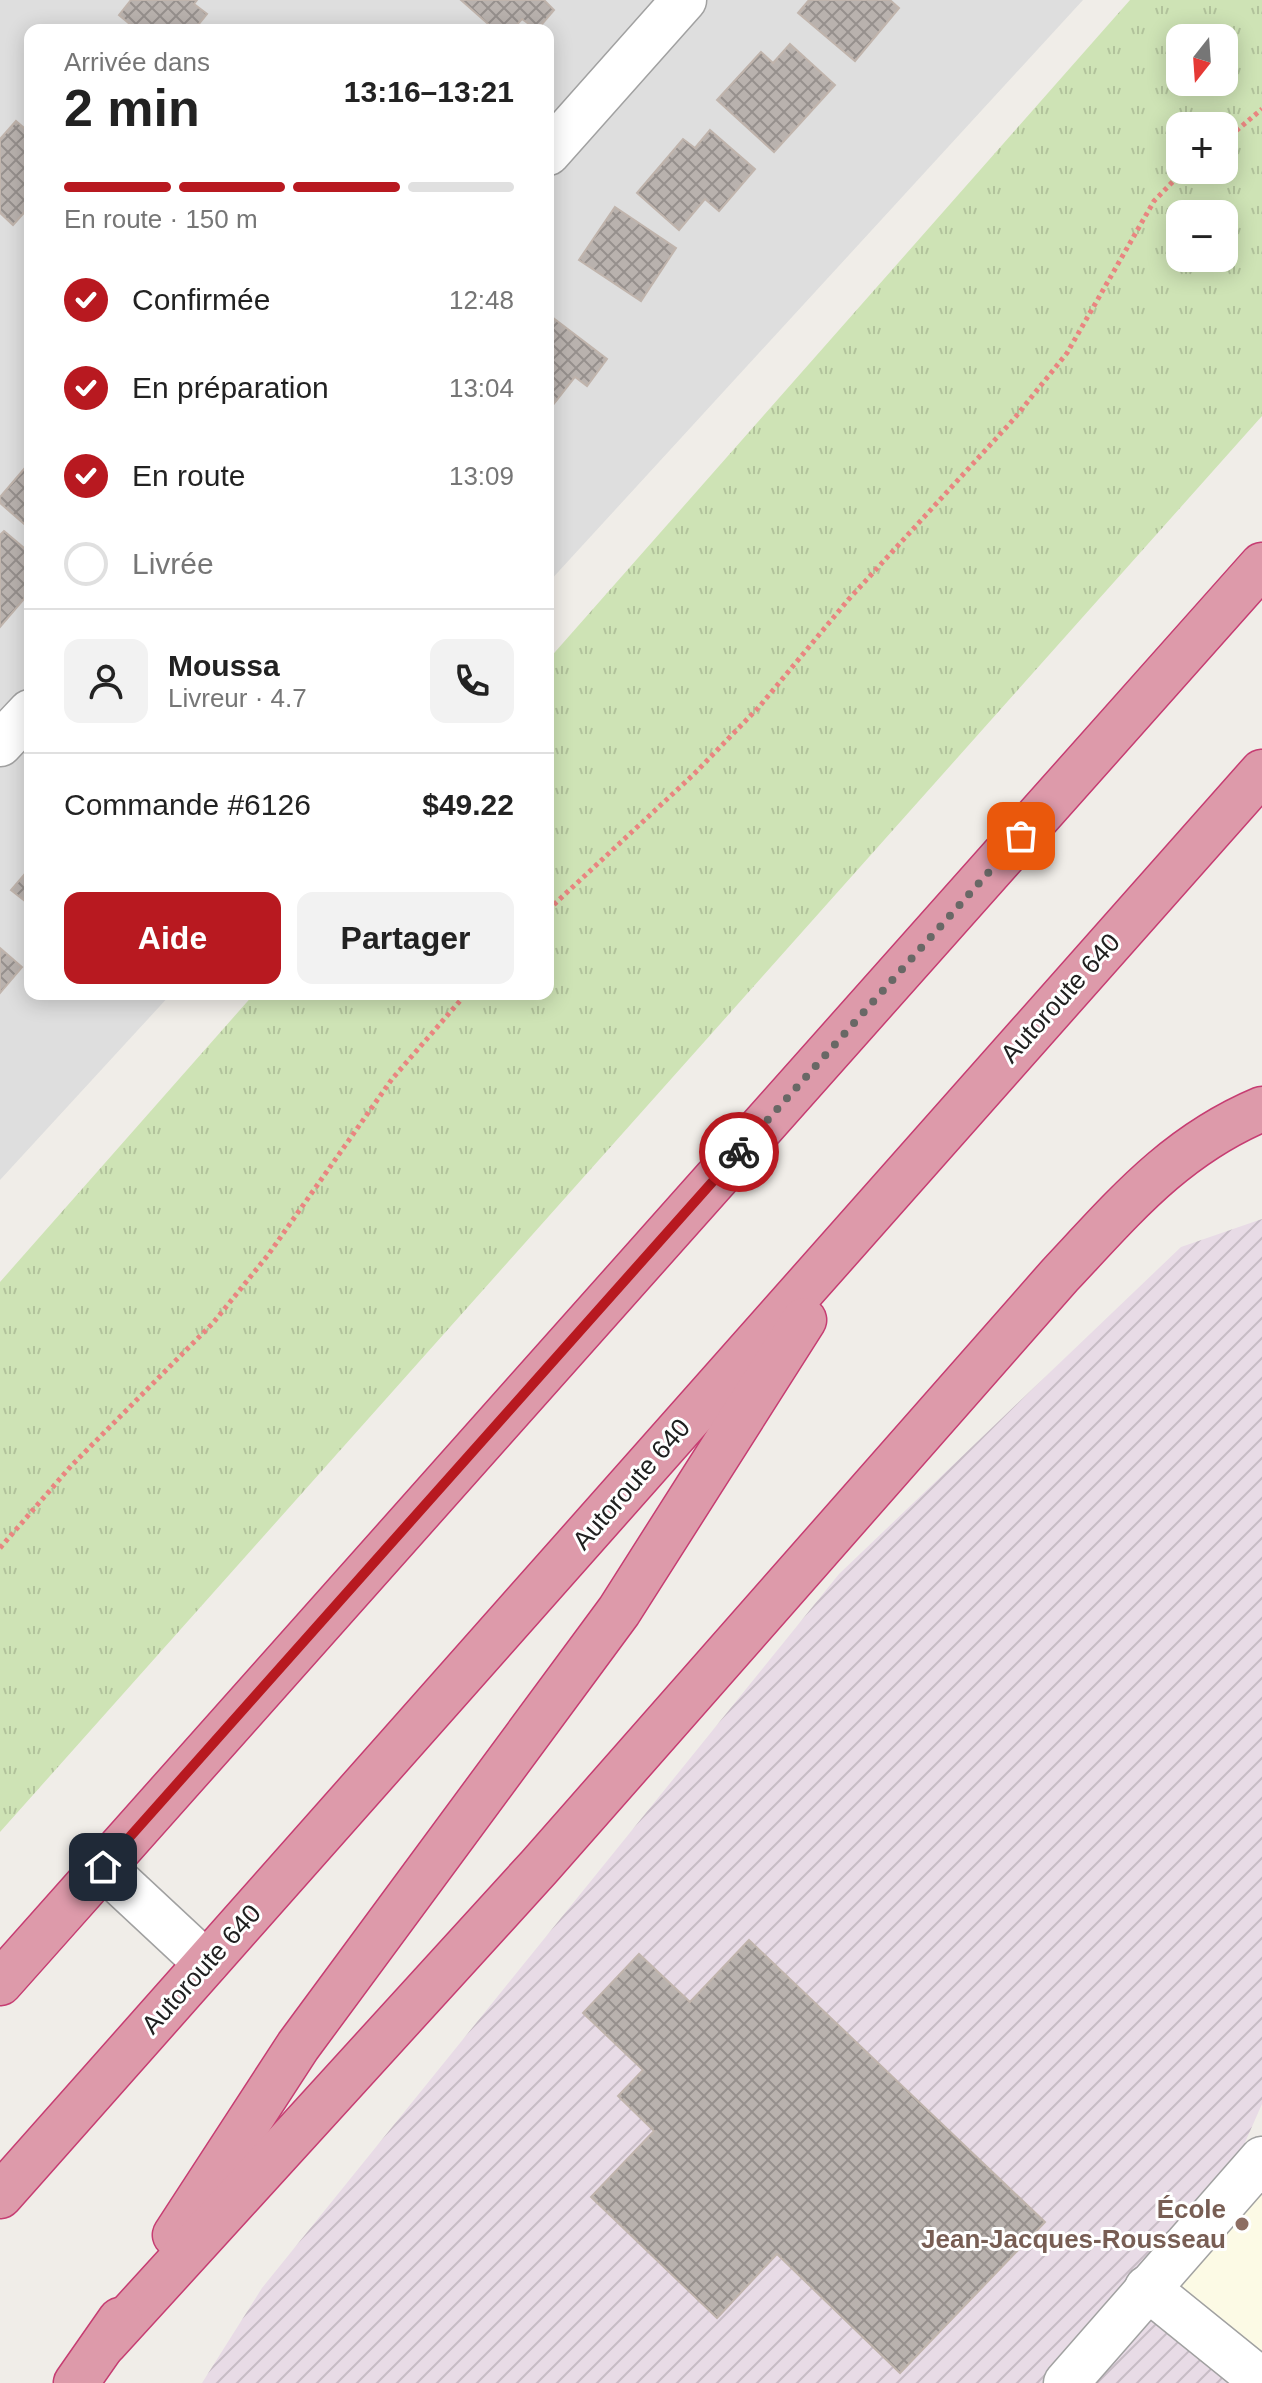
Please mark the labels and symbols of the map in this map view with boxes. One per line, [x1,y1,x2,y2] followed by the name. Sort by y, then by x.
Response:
[1166,24,1238,96] north arrow
[987,802,1055,870] pin
[994,927,1126,1069] street label: Autoroute 640
[699,1112,779,1192] courier
[566,1413,696,1555] street label: Autoroute 640
[69,1833,137,1901] pin
[135,1898,267,2040] street label: Autoroute 640
[921,2194,1226,2254] place label: École Jean-Jacques-Rousseau
[1233,2215,1251,2233] marker: École Jean-Jacques-Rousseau

